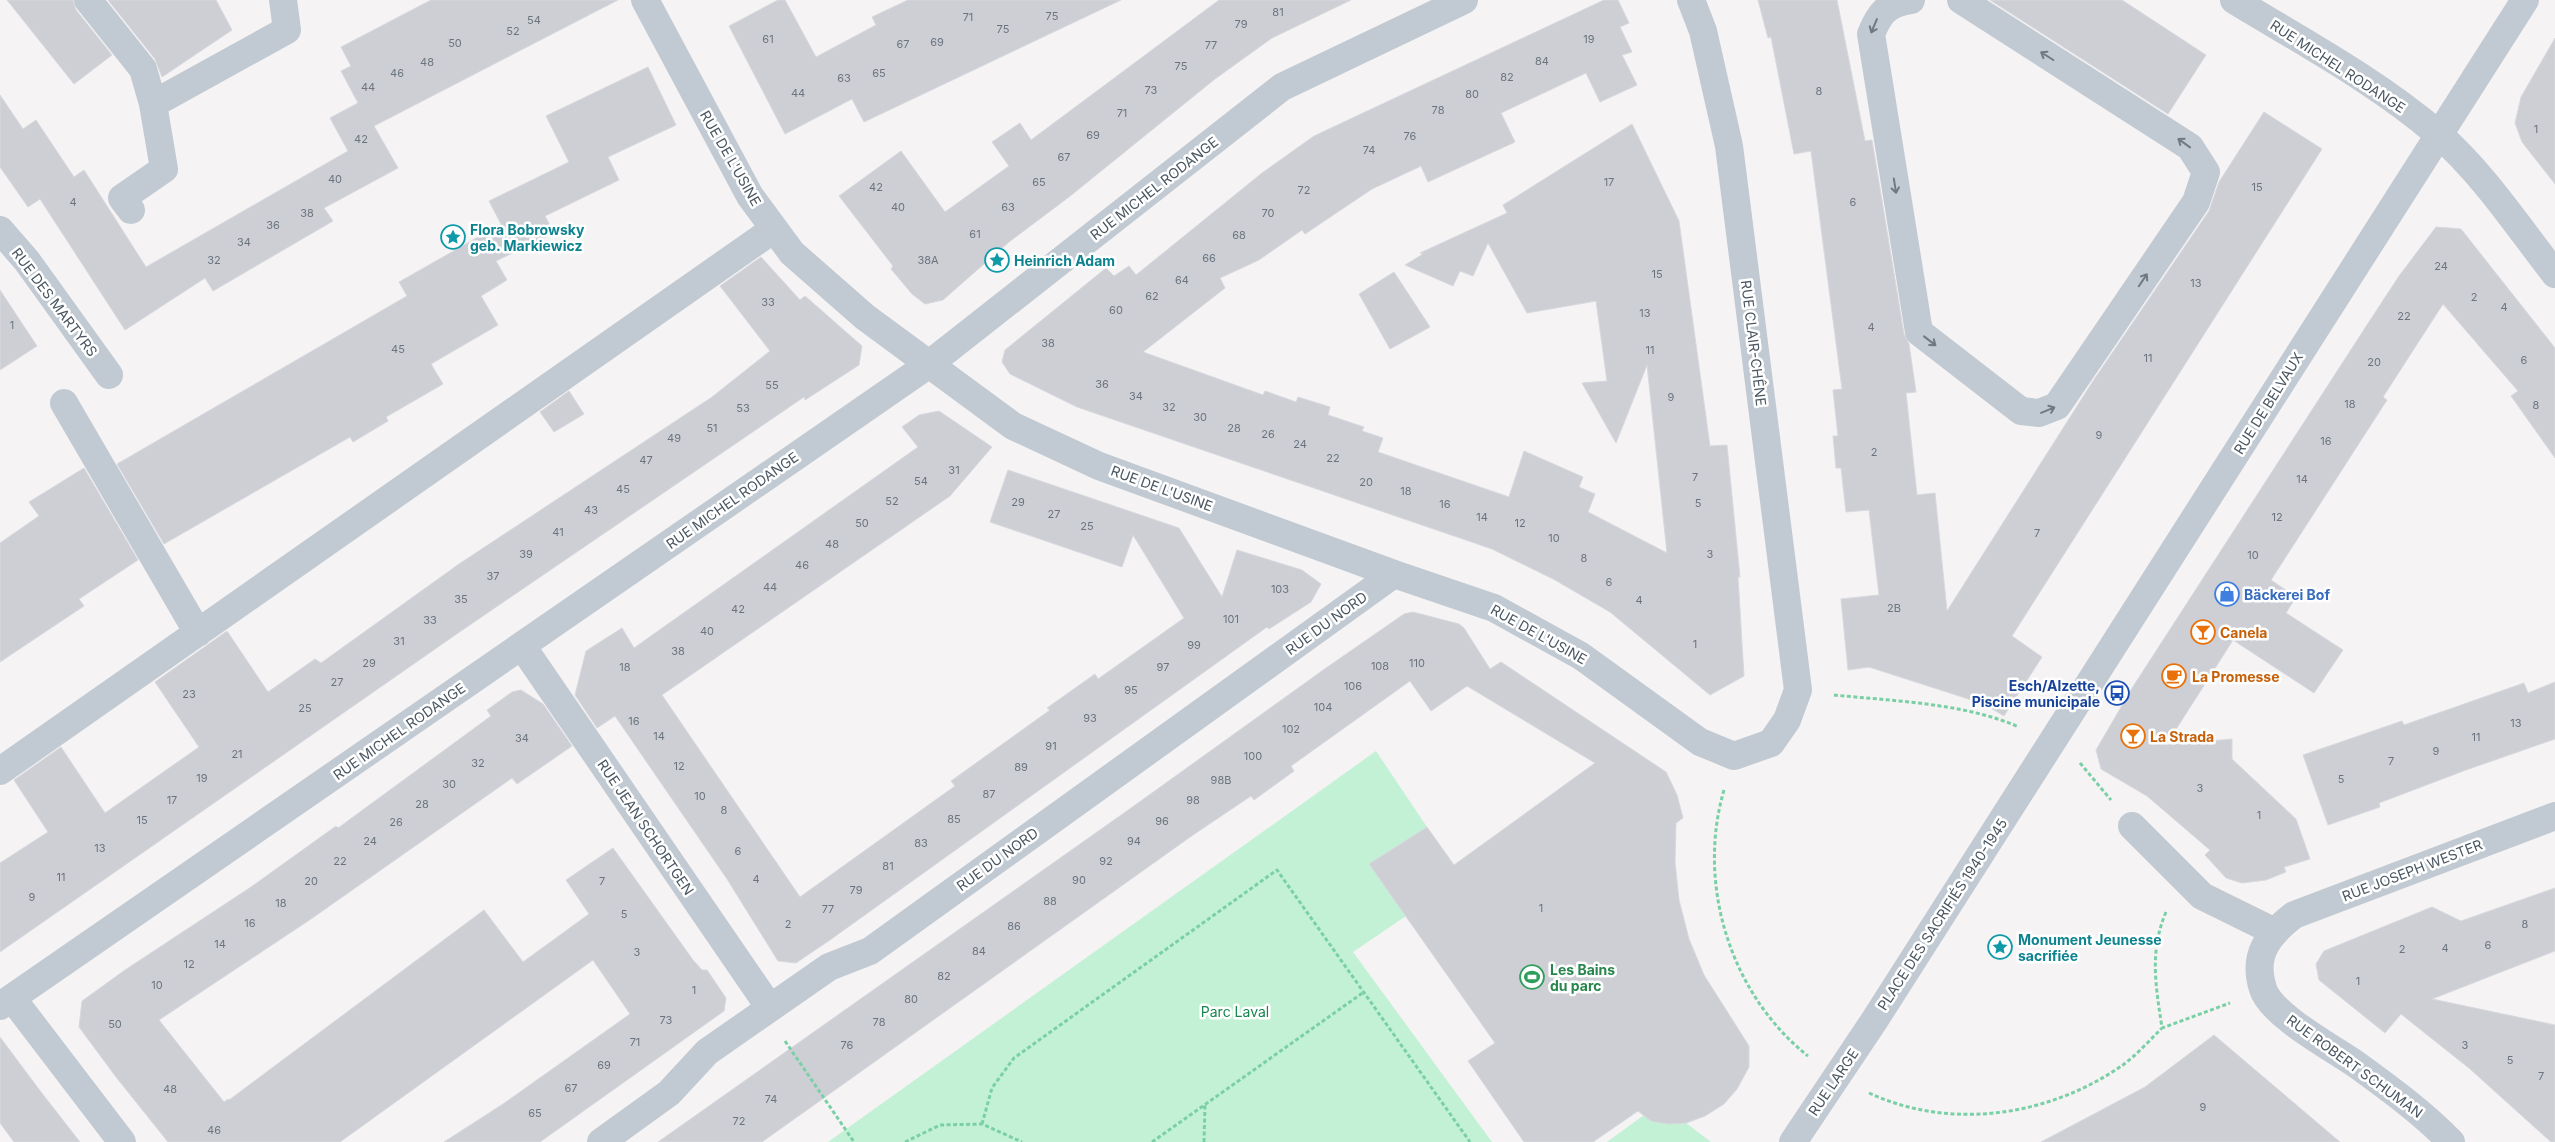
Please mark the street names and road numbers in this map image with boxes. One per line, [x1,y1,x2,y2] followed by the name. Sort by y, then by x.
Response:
[2267,16,2409,116] street label: RUE MICHEL RODANGE
[697,107,765,209] street label: RUE DE L'USINE
[1087,133,1221,243] street label: RUE MICHEL RODANGE
[9,244,101,360] street label: RUE DES MARTYRS
[1738,279,1770,407] street label: RUE CLAIR-CHÊNE
[2230,349,2306,457] street label: RUE DE BELVAUX
[663,448,801,552] street label: RUE MICHEL RODANGE
[1109,462,1215,514] street label: RUE DE L'USINE
[1282,588,1370,658] street label: RUE DU NORD
[1488,601,1590,667] street label: RUE DE L'USINE
[330,679,468,783] street label: RUE MICHEL RODANGE
[594,756,698,898] street label: RUE JEAN SCHORTGEN
[1874,815,2010,1013] street label: PLACE DES SACRIFIÉS 1940-1945
[953,824,1041,894] street label: RUE DU NORD
[2339,835,2485,905] street label: RUE JOSEPH WESTER
[2284,1011,2426,1121] street label: RUE ROBERT SCHUMAN
[1804,1045,1862,1119] street label: RUE LARGE

